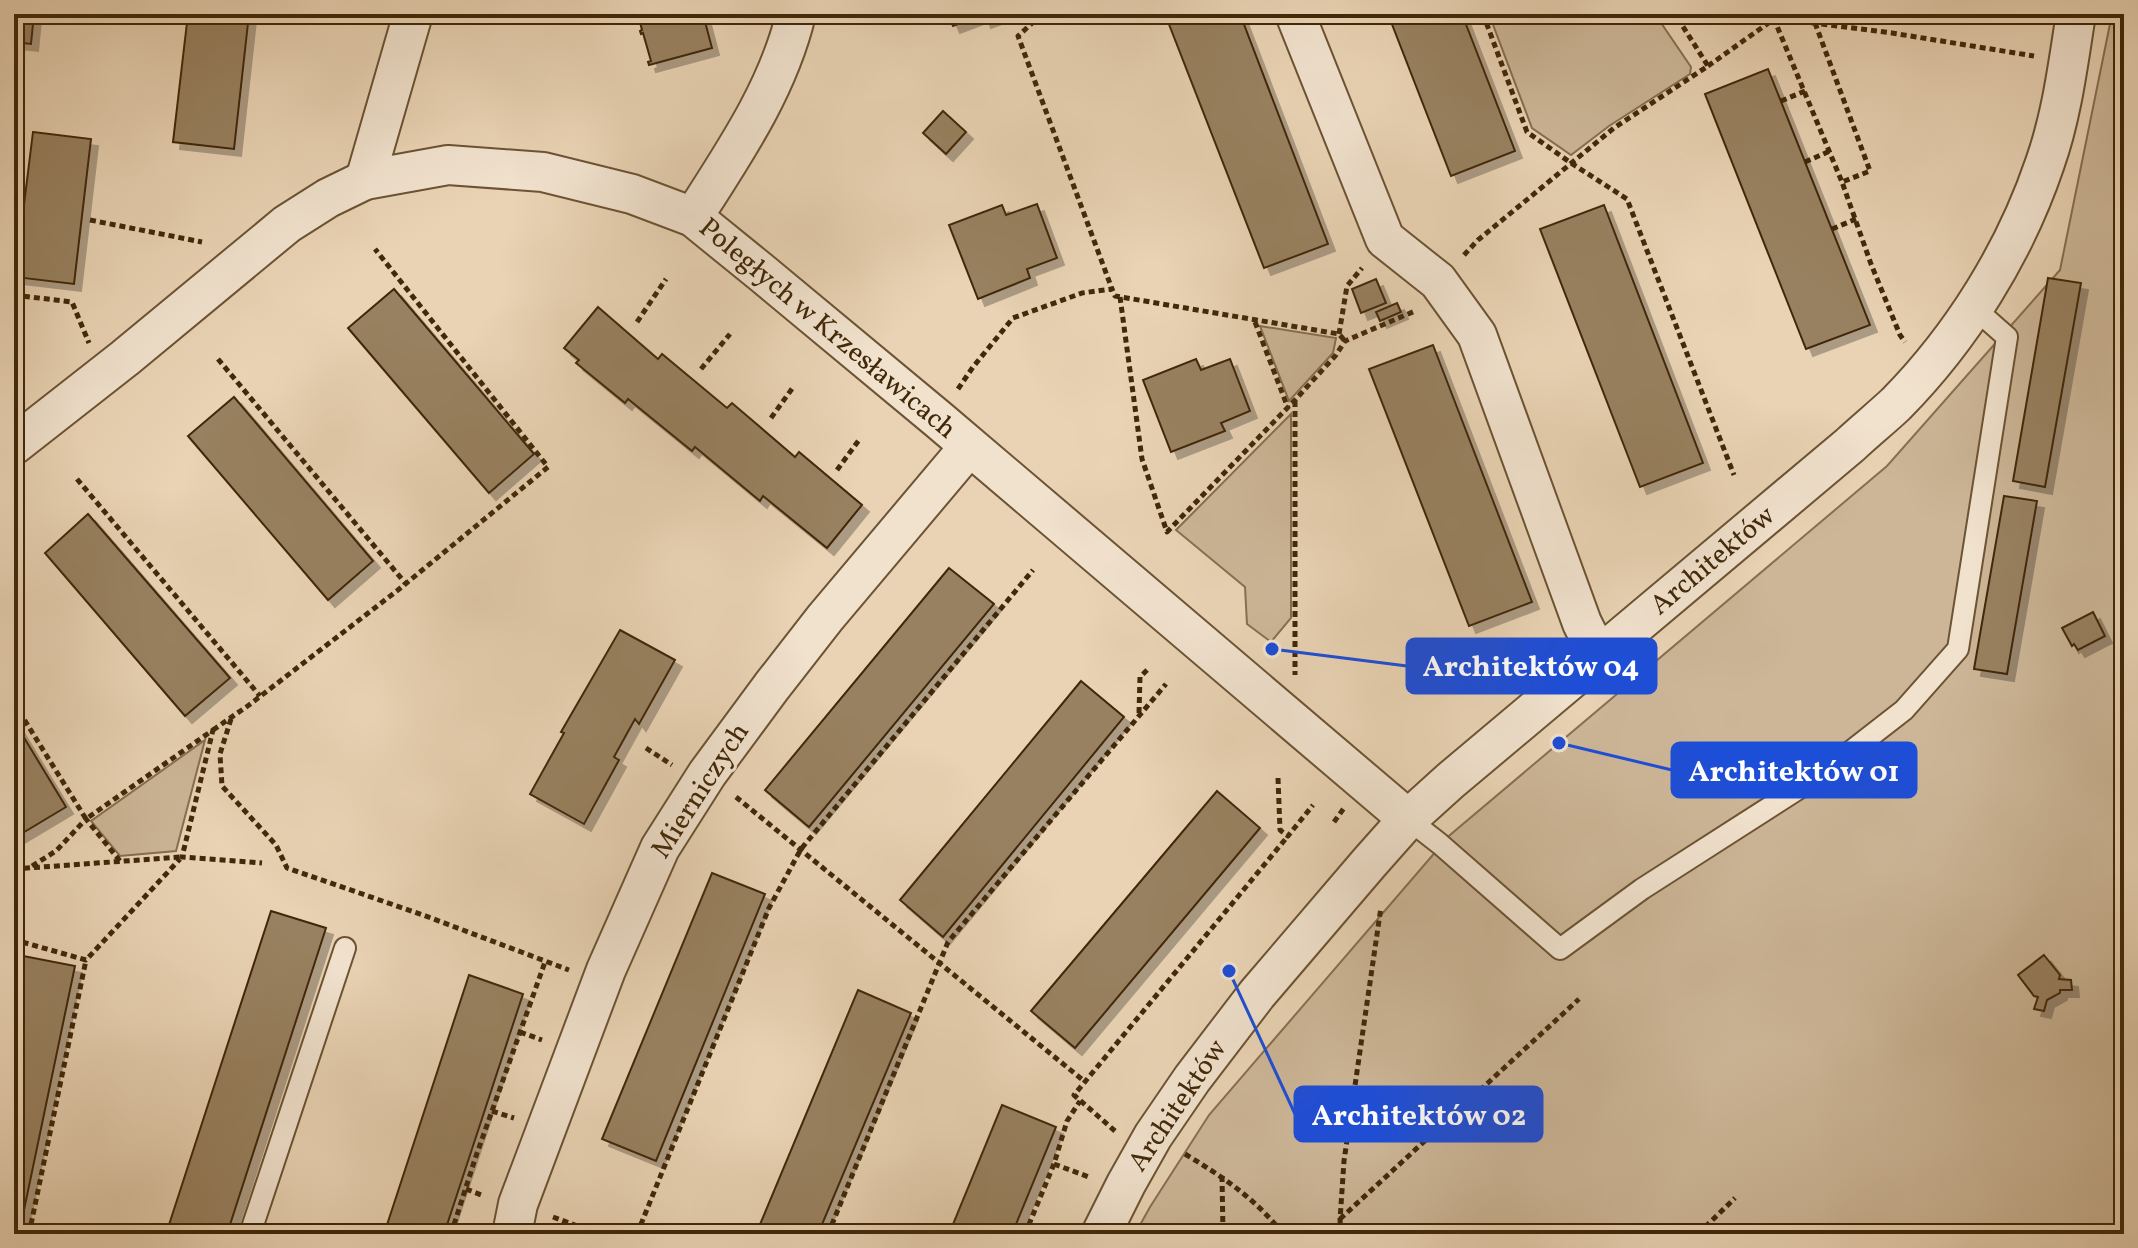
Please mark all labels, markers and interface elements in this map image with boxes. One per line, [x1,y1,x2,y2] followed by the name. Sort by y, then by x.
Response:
[690,209,964,449] street label: Poległych w Krzesławicach
[1642,497,1784,625] street label: Architektów
[1407,639,1656,693] callout: Architektów 04
[1423,647,1639,689] text: Architektów 04
[643,716,759,866] street label: Mierniczych
[1672,743,1916,797] callout: Architektów 01
[1688,752,1900,794] text: Architektów 01
[1119,1032,1237,1180] street label: Architektów
[1295,1087,1542,1141] callout: Architektów 02
[1312,1096,1526,1138] text: Architektów 02

